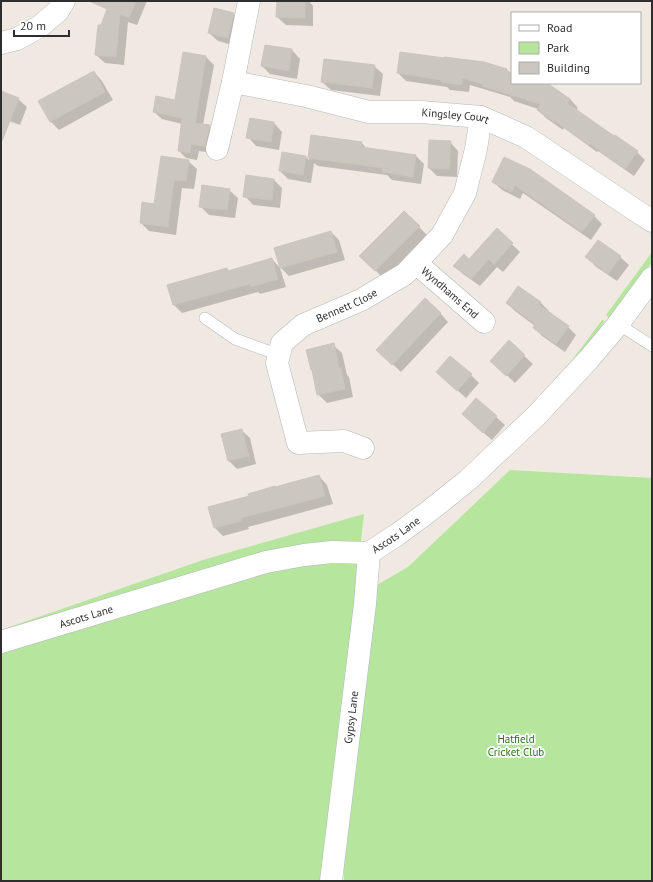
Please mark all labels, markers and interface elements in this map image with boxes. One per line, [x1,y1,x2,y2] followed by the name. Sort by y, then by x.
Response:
[14,12,69,38] scale bar
[511,12,641,84] legend
[20,18,46,33] text: 20 m
[547,20,572,35] text: Road
[547,40,569,55] text: Park
[547,60,590,75] text: Building
[421,105,492,127] street label: Kingsley Court
[418,264,482,321] street label: Wyndhams End
[314,285,380,326] street label: Bennett Close
[369,513,423,556] street label: Ascots Lane
[58,601,115,631] street label: Ascots Lane
[341,690,361,744] street label: Gypsy Lane
[488,732,544,759] park label: Hatfield Cricket Club

